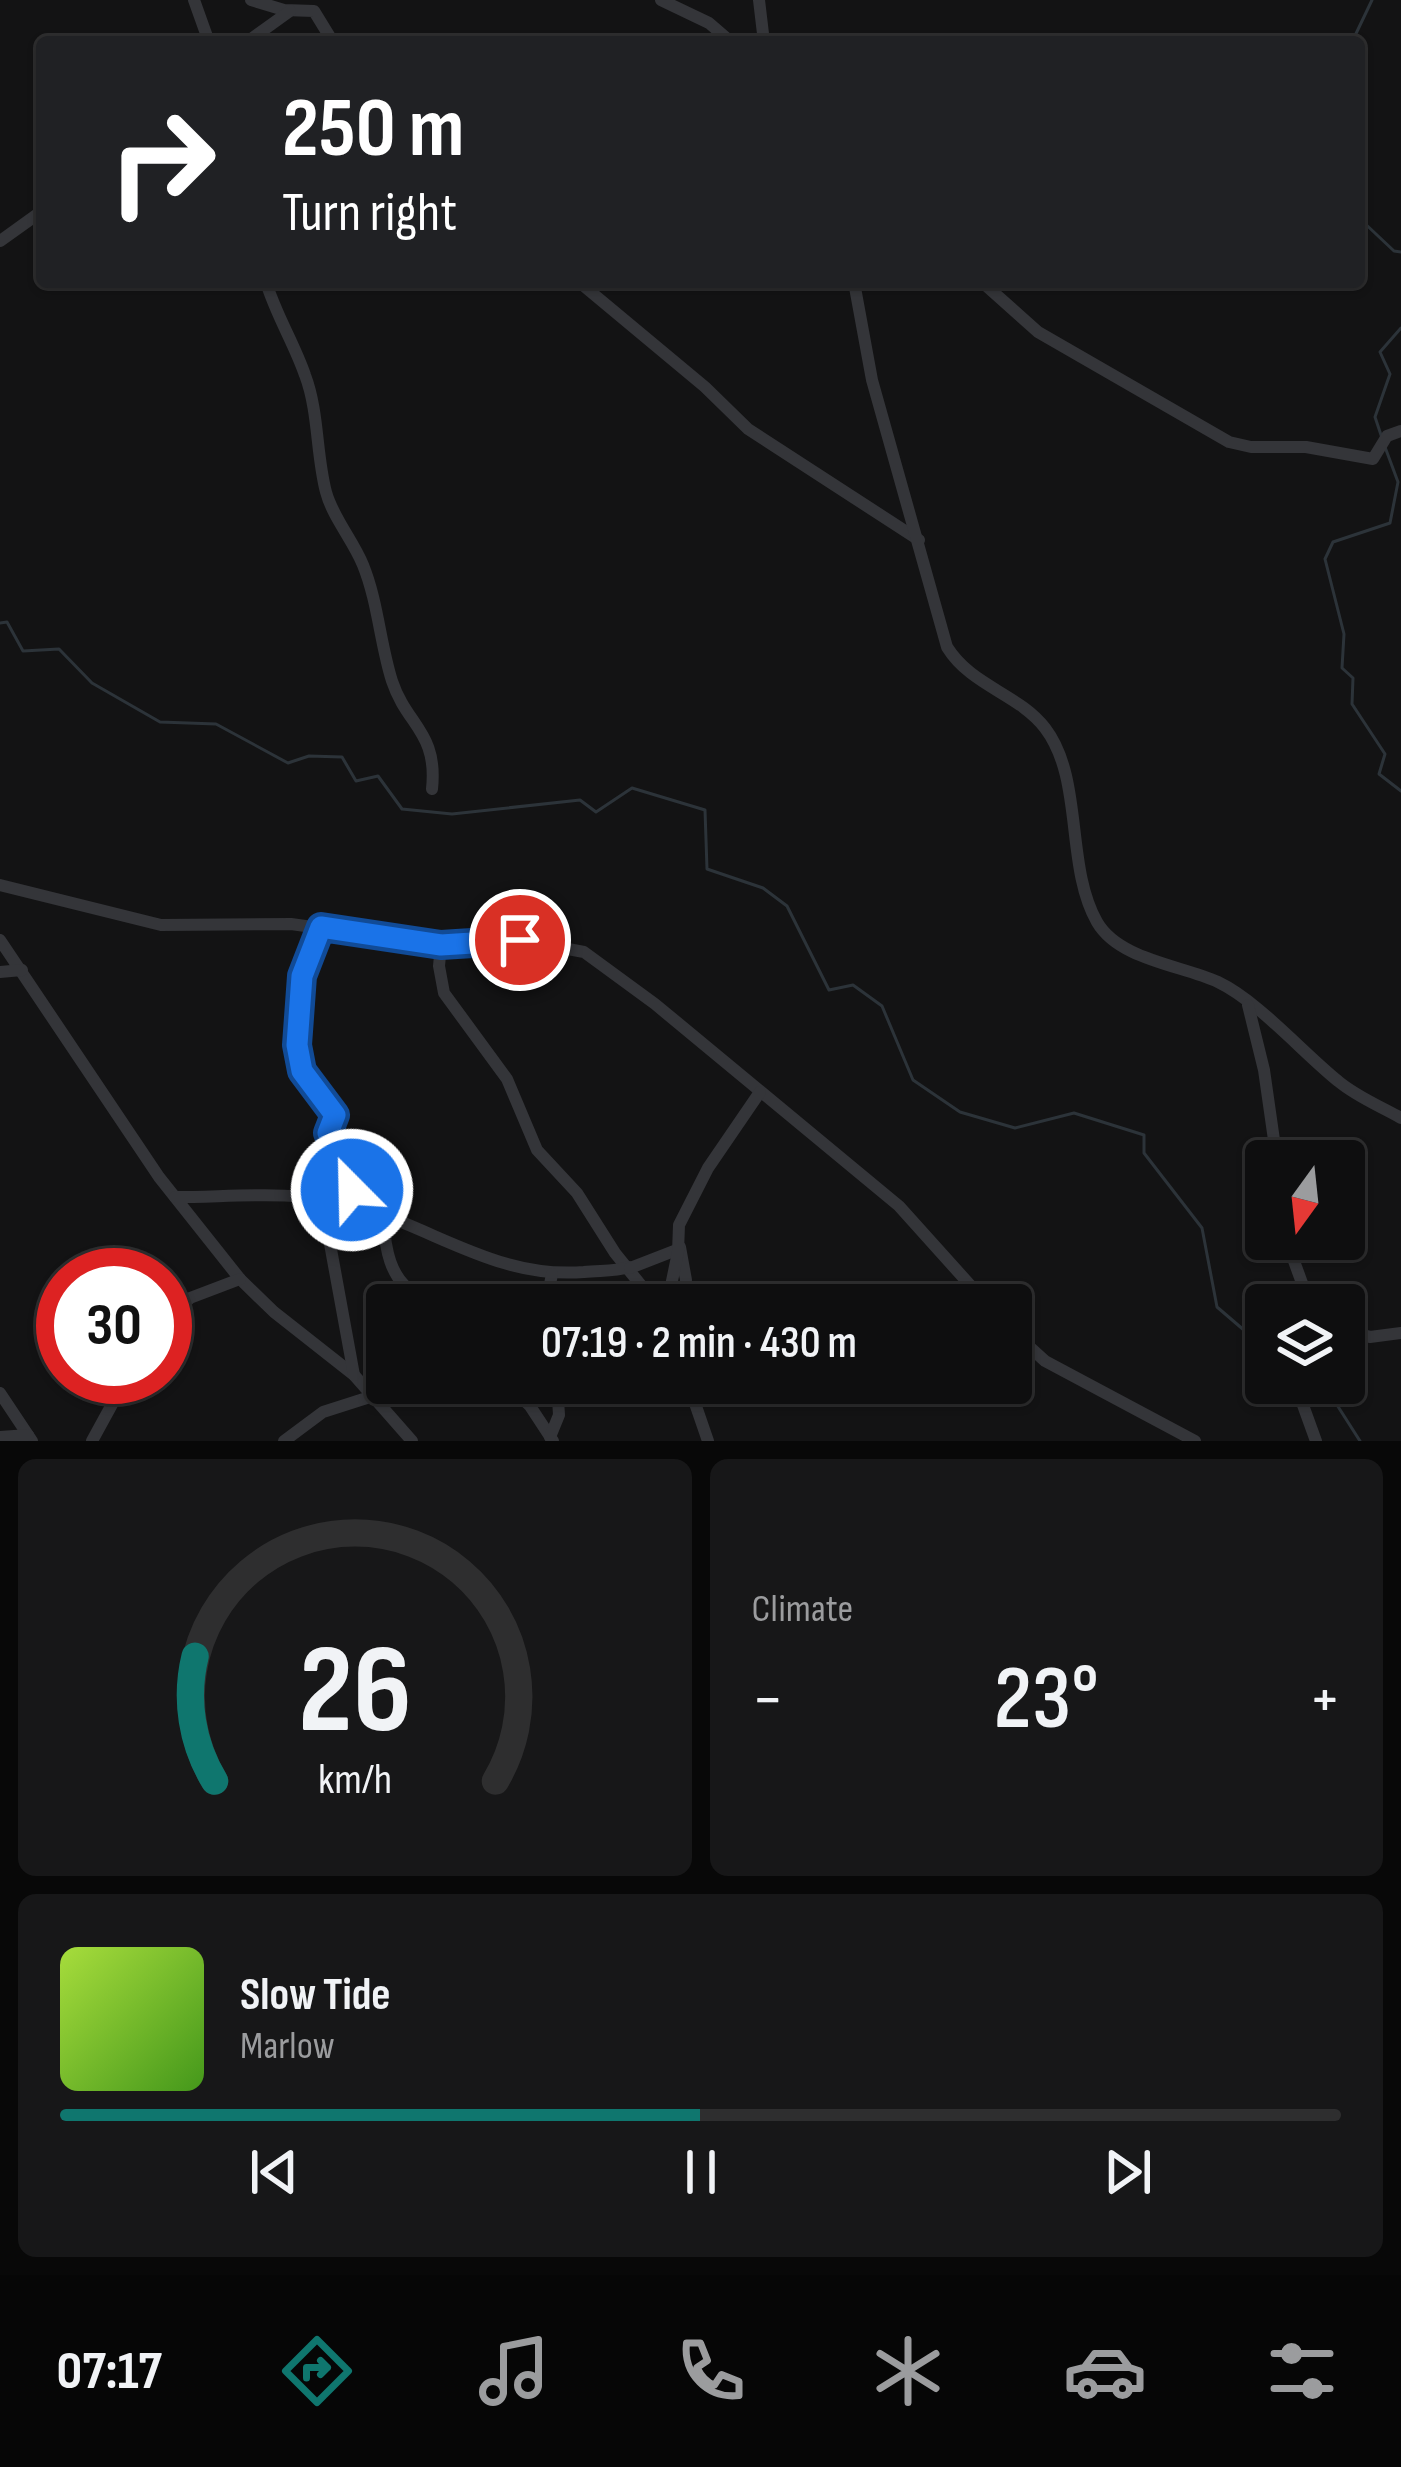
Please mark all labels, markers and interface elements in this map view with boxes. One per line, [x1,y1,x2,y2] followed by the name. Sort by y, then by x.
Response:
[282,79,464,180] text: 250 m
[84,84,240,240] icon: right
[282,181,457,246] text: Turn right
[469,889,571,991] pin
[487,907,553,973] icon: arrive
[289,1127,415,1253] position arrow
[1245,1140,1365,1260] north arrow
[1245,1140,1365,1404] map controls
[36,1248,192,1404] speed limit sign: 30
[1245,1284,1365,1404] button: layers
[541,1316,857,1371] text: 07:19 · 2 min · 430 m
[752,1586,853,1633] text: Climate
[298,1618,411,1767] text: 26
[994,1646,1099,1754] text: 23°
[752,1661,784,1740] text: −
[1309,1661,1341,1740] text: +
[318,1753,392,1805] text: km/h
[240,1968,391,2023] text: Slow Tide
[240,2023,335,2070] text: Marlow
[241,2139,307,2205] icon: previous
[668,2139,734,2205] icon: pause
[1095,2139,1161,2205] icon: next
[275,2329,359,2413] icon: directions
[472,2329,556,2413] icon: music
[669,2329,753,2413] icon: phone
[866,2329,950,2413] icon: climate
[1063,2329,1147,2413] icon: car
[1260,2329,1344,2413] icon: filters
[57,2339,162,2404] text: 07:17

